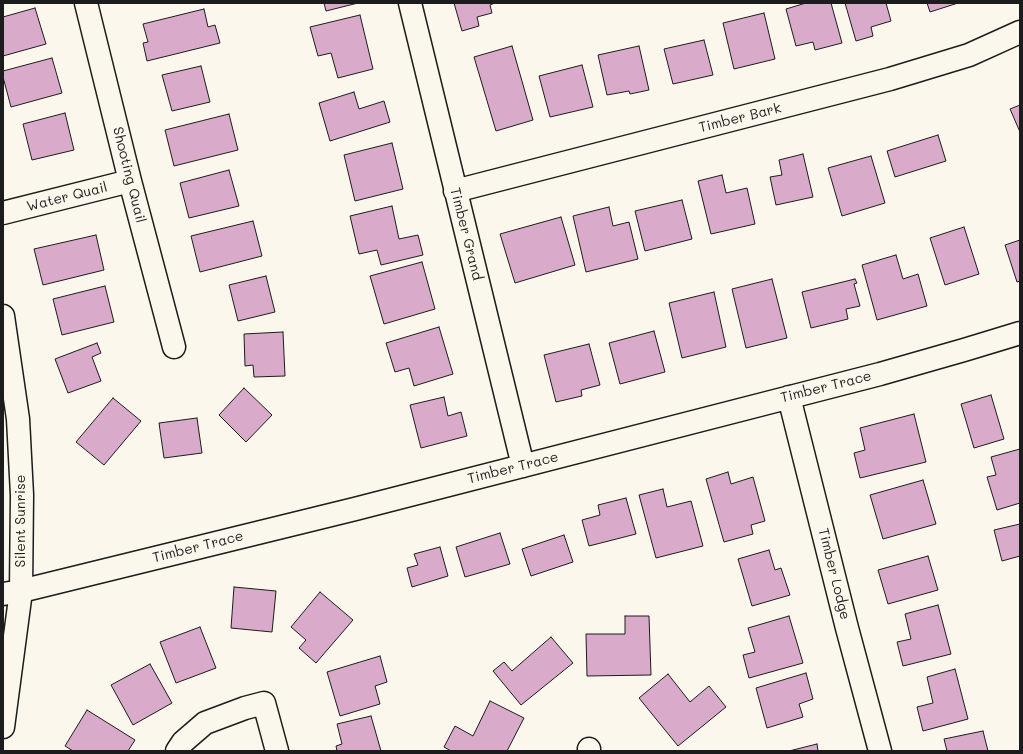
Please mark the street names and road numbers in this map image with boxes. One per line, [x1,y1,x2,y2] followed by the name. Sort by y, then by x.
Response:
[697,100,783,136] street label: Timber Bark
[109,125,149,225] street label: Shooting Quail
[25,179,109,215] street label: Water Quail
[446,186,486,282] street label: Timber Grand
[779,368,873,406] street label: Timber Trace
[466,449,560,487] street label: Timber Trace
[13,475,29,567] street label: Silent Sunrise
[815,527,853,621] street label: Timber Lodge
[151,528,245,566] street label: Timber Trace

